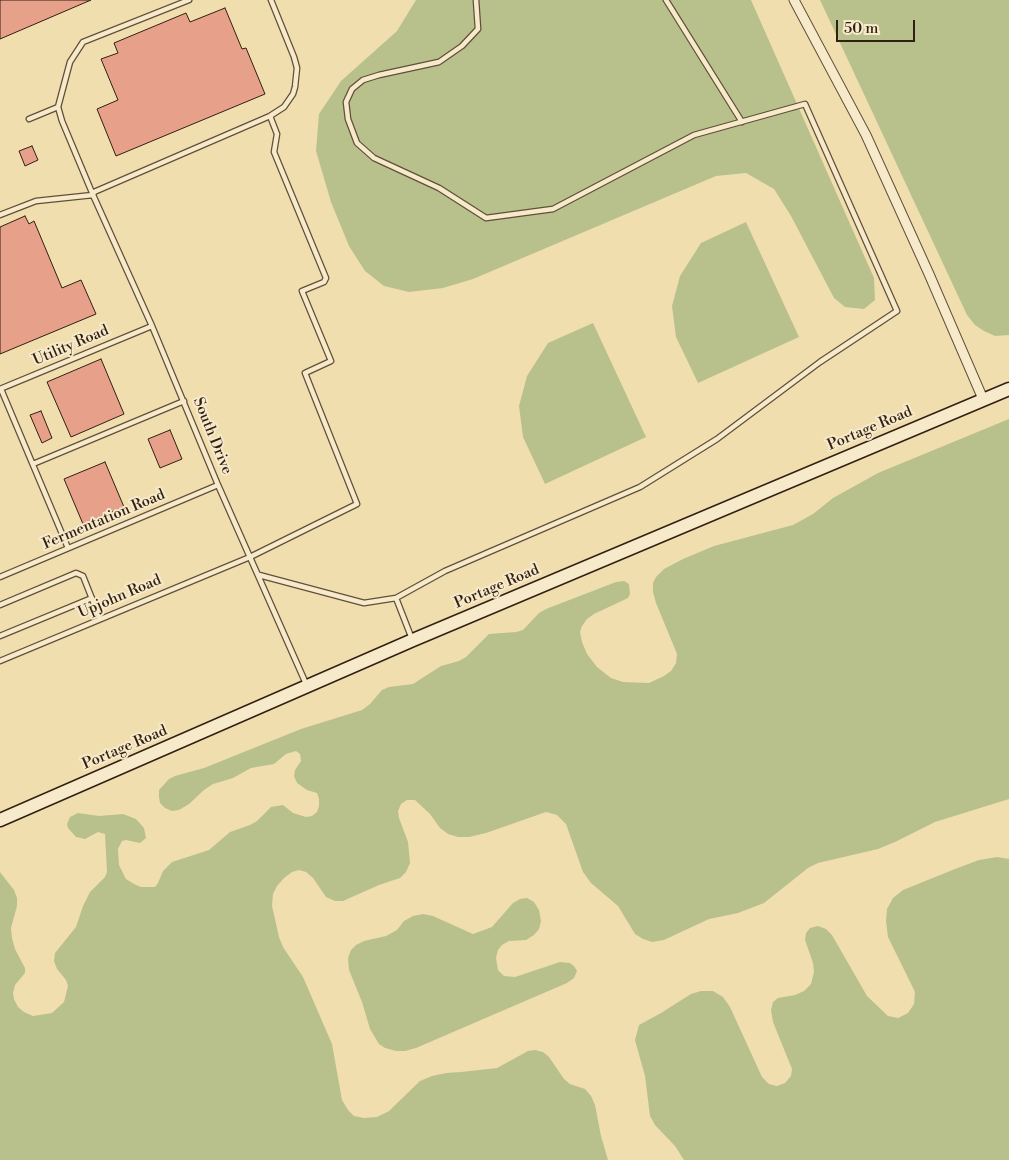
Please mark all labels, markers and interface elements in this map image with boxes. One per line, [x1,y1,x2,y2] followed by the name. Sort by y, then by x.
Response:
[839,10,918,42] scale bar
[844,19,878,38] text: 50 m
[30,322,112,370] street label: Utility Road
[188,395,236,477] street label: South Drive
[825,403,915,455] street label: Portage Road
[40,486,168,554] street label: Fermentation Road
[452,561,542,613] street label: Portage Road
[76,571,164,623] street label: Upjohn Road
[80,722,170,774] street label: Portage Road

